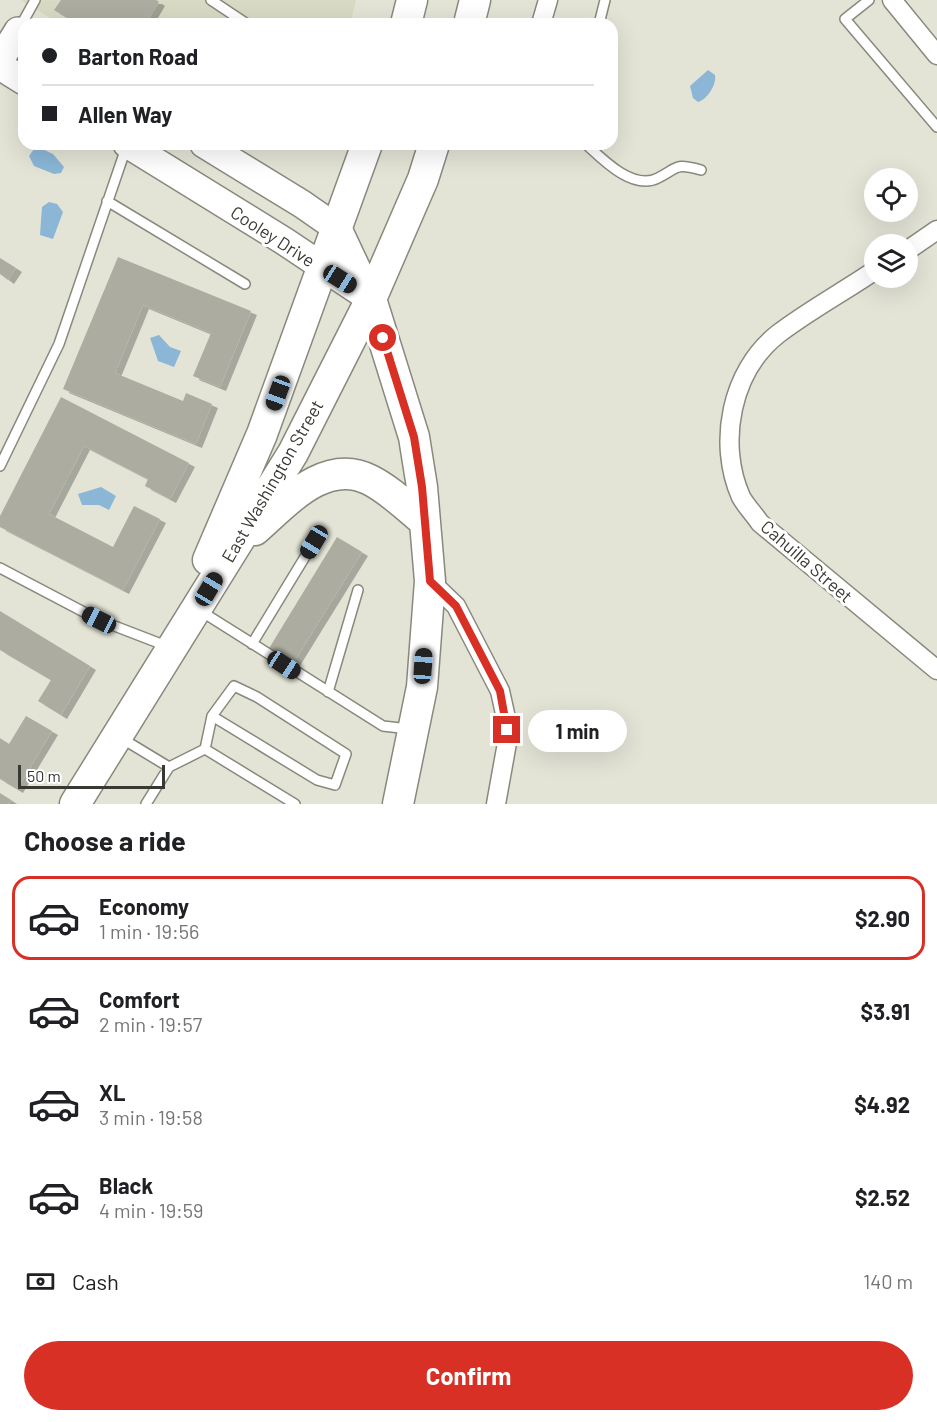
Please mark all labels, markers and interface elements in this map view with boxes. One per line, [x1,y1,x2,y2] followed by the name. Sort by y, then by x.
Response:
[78,43,198,69] text: Barton Road
[78,101,172,127] text: Allen Way
[864,168,918,288] map controls
[864,168,918,222] button: locate
[227,201,319,271] street label: Cooley Drive
[864,234,918,288] button: layers
[320,262,360,296] car
[369,324,396,351] route start
[263,373,293,413] car
[217,396,327,566] street label: East Washington Street
[757,515,857,607] street label: Cahuilla Street
[297,522,331,562] car
[192,569,226,609] car
[79,604,119,636] car
[413,647,433,685] car
[264,648,304,682] car
[528,709,627,751] callout: 1 min
[493,716,520,743] route end
[556,719,599,743] text: 1 min
[18,762,165,790] scale bar
[27,766,61,785] text: 50 m
[24,824,186,856] text: Choose a ride
[27,891,81,945] icon: car
[99,893,189,919] text: Economy
[855,905,910,931] text: $2.90
[99,919,199,943] text: 1 min · 19:56
[27,984,81,1038] icon: car
[99,986,180,1012] text: Comfort
[861,998,910,1024] text: $3.91
[99,1012,202,1036] text: 2 min · 19:57
[27,1077,81,1131] icon: car
[99,1079,125,1105] text: XL
[854,1091,910,1117] text: $4.92
[99,1105,203,1129] text: 3 min · 19:58
[27,1170,81,1224] icon: car
[99,1172,153,1198] text: Black
[855,1184,910,1210] text: $2.52
[99,1198,204,1222] text: 4 min · 19:59
[24,1265,57,1298] icon: cash
[72,1268,119,1294] text: Cash
[863,1269,913,1293] text: 140 m
[24,1341,913,1410] button: Confirm

